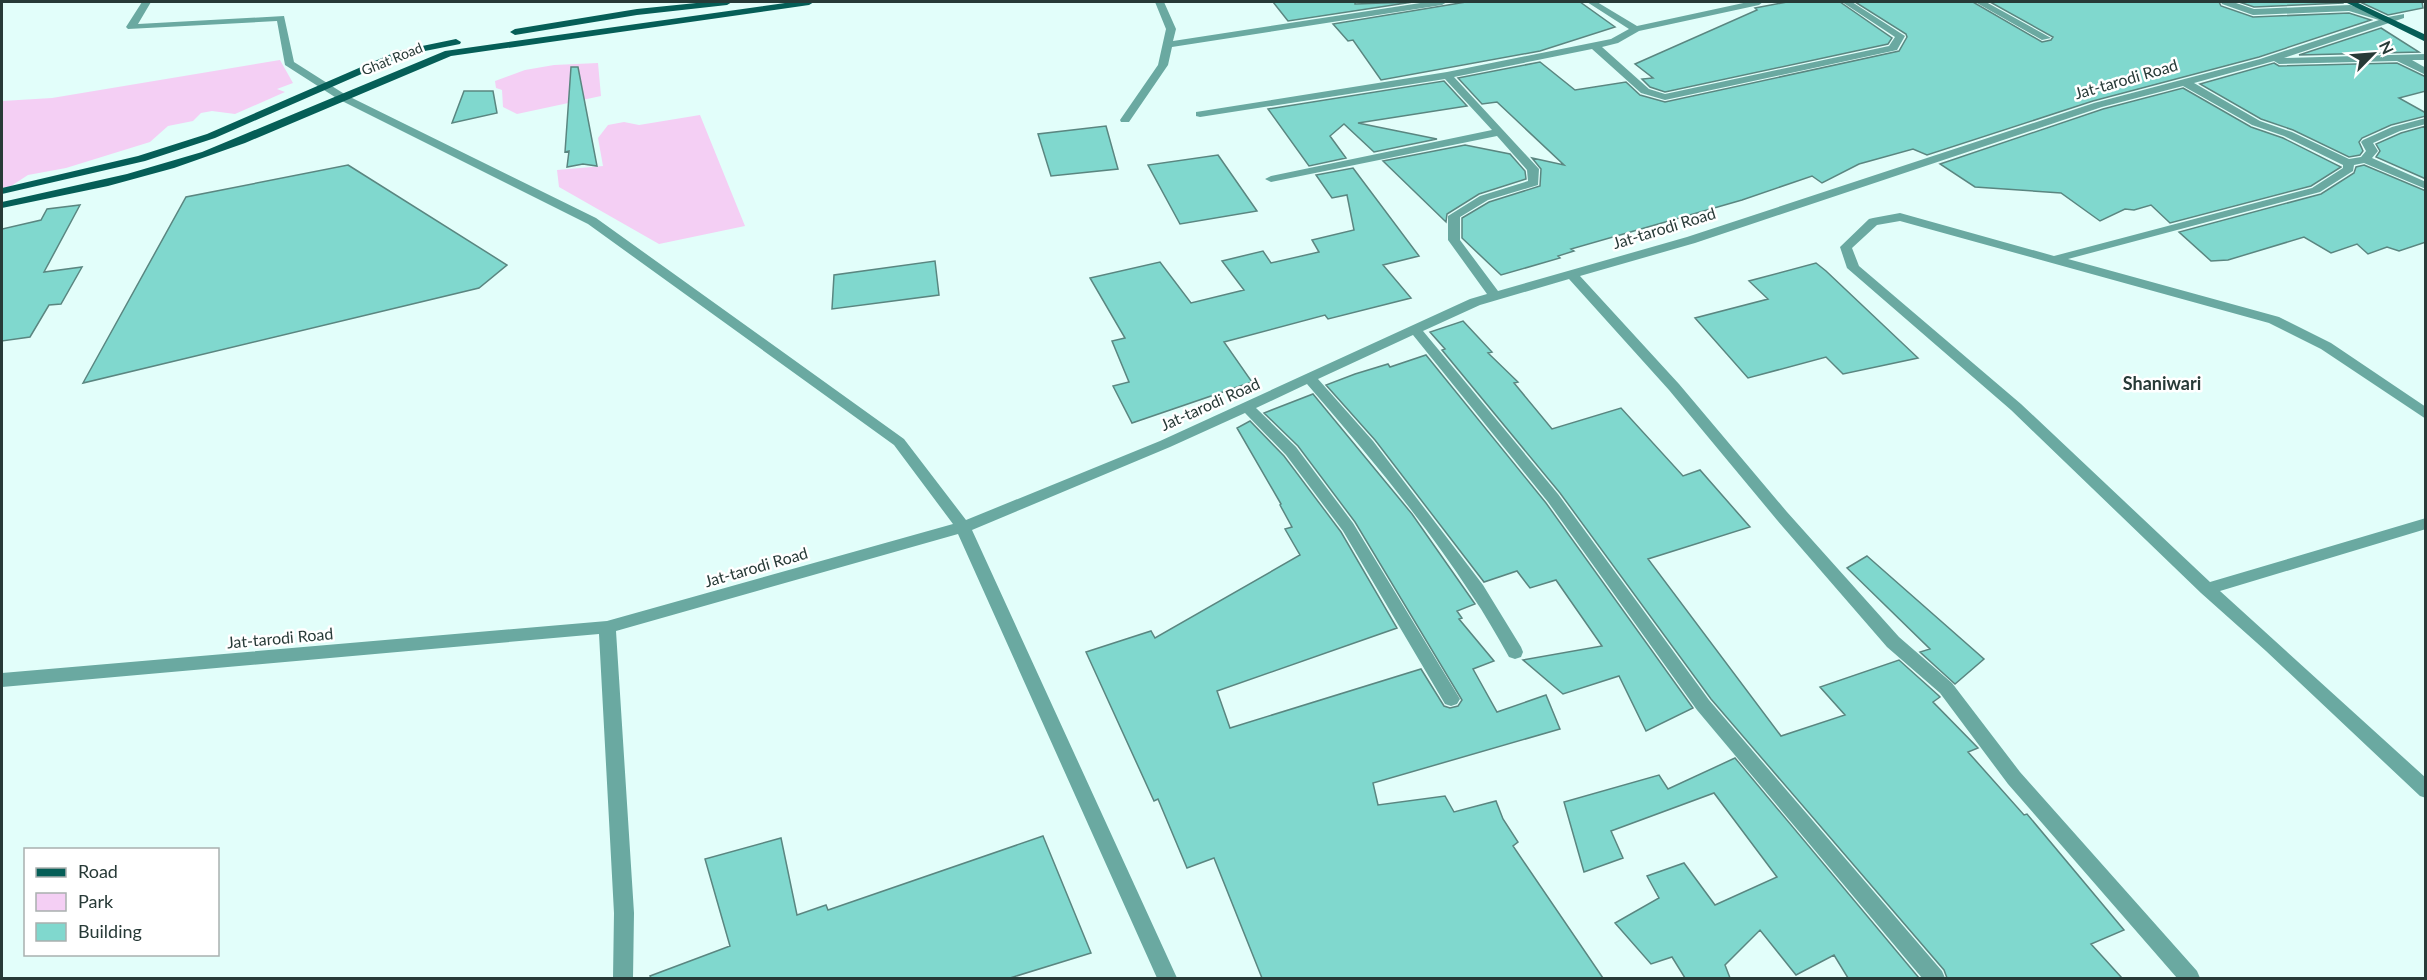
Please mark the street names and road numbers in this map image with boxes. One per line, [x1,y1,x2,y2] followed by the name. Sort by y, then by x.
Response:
[359,39,425,78] street label: Ghat Road
[2072,55,2180,102] street label: Jat-tarodi Road
[1610,203,1718,252] street label: Jat-tarodi Road
[1157,373,1262,434] street label: Jat-tarodi Road
[702,543,810,590] street label: Jat-tarodi Road
[226,623,334,652] street label: Jat-tarodi Road

